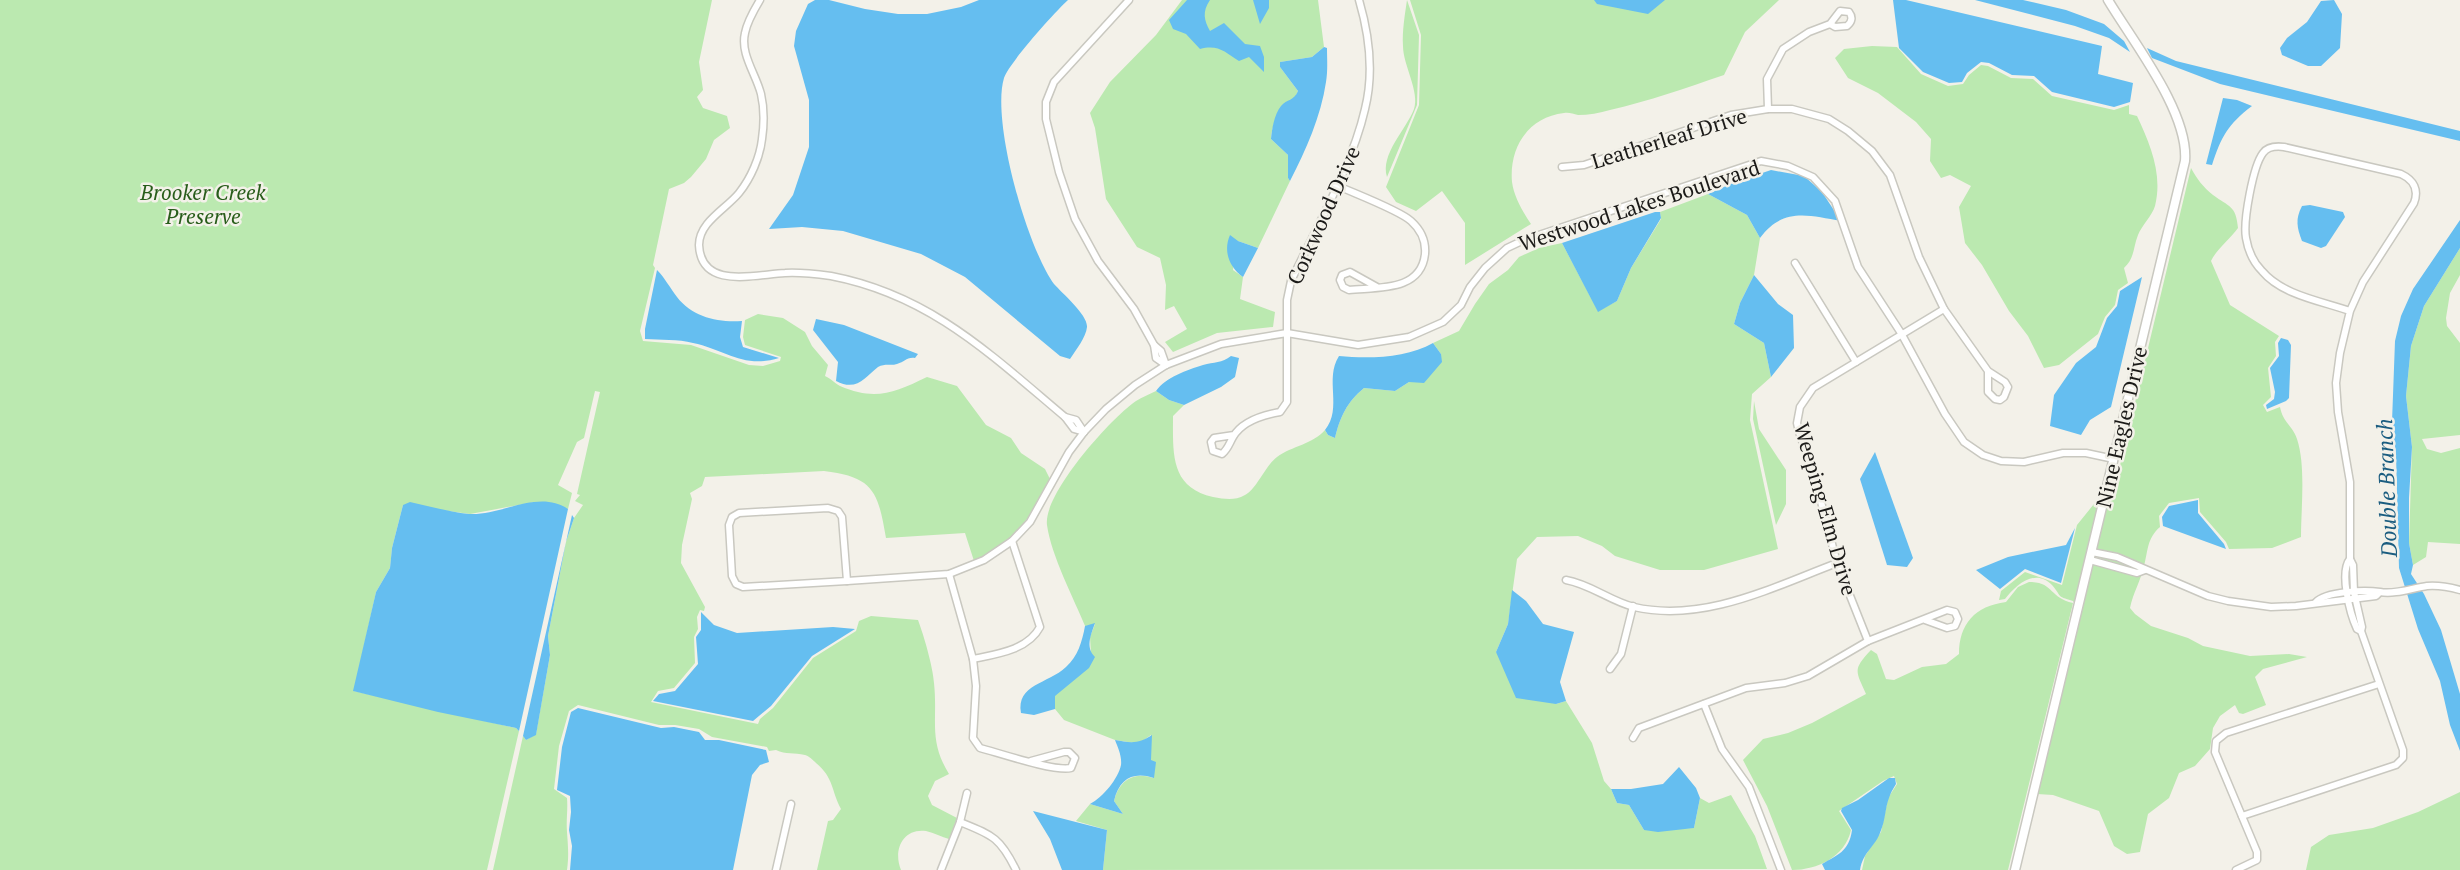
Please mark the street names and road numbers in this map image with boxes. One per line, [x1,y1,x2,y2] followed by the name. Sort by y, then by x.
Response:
[1588,101,1750,175] street label: Leatherleaf Drive
[1280,141,1366,289] street label: Corkwood Drive
[1515,153,1764,257] street label: Westwood Lakes Boulevard
[2089,344,2153,510] street label: Nine Eagles Drive
[1788,420,1864,598] street label: Weeping Elm Drive

